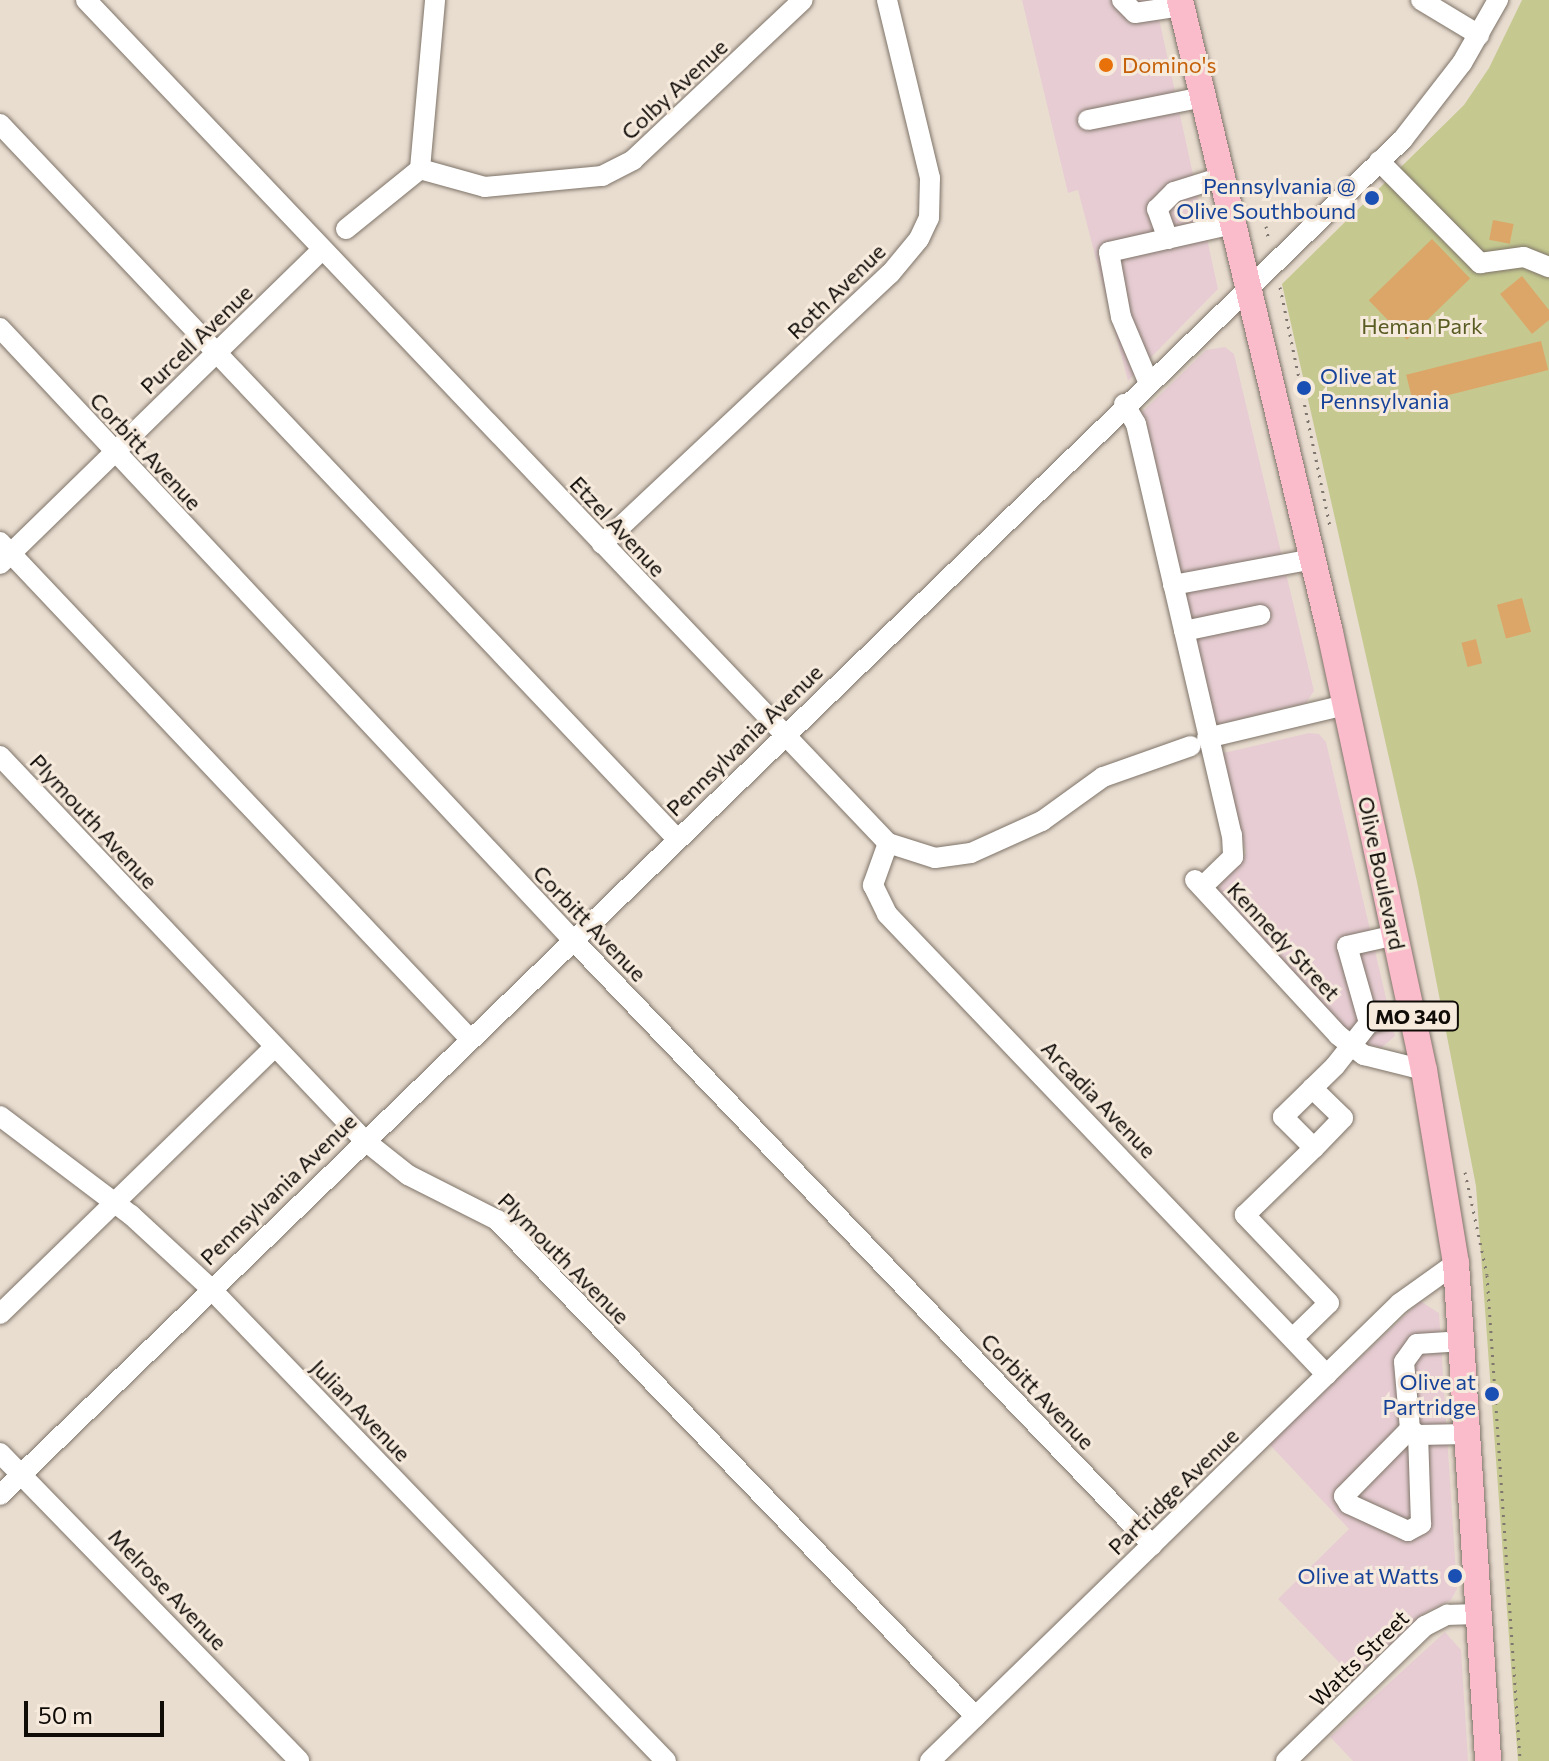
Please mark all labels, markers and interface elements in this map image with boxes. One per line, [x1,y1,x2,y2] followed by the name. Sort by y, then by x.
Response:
[615,33,733,145] street label: Colby Avenue
[1122,52,1216,78] place label: Domino's
[1097,56,1115,74] marker: Domino's
[1176,172,1356,224] place label: Pennsylvania @ Olive Southbound
[1363,189,1381,207] marker: Pennsylvania @ Olive Southbound
[781,238,891,344] street label: Roth Avenue
[134,279,258,399] street label: Purcell Avenue
[1361,313,1483,339] park label: Heman Park
[1320,362,1449,414] place label: Olive at Pennsylvania
[1295,379,1313,397] marker: Olive at Pennsylvania
[85,387,207,515] street label: Corbitt Avenue
[565,470,671,582] street label: Etzel Avenue
[660,659,828,821] street label: Pennsylvania Avenue
[25,748,163,894] street label: Plymouth Avenue
[1353,794,1411,952] street label: Olive Boulevard
[528,859,652,987] street label: Corbitt Avenue
[1222,876,1346,1006] street label: Kennedy Street
[1365,1000,1461,1032] road number: MO 340
[1036,1035,1162,1163] street label: Arcadia Avenue
[194,1108,362,1270] street label: Pennsylvania Avenue
[493,1187,635,1329] street label: Plymouth Avenue
[976,1327,1100,1455] street label: Corbitt Avenue
[306,1354,416,1466] street label: Julian Avenue
[1382,1368,1476,1420] place label: Olive at Partridge
[1483,1385,1501,1403] marker: Olive at Partridge
[1102,1422,1244,1560] street label: Partridge Avenue
[103,1523,233,1655] street label: Melrose Avenue
[1297,1563,1439,1589] place label: Olive at Watts
[1446,1567,1464,1585] marker: Olive at Watts
[1304,1604,1414,1712] street label: Watts Street
[28,1685,168,1735] scale bar
[38,1700,93,1729] text: 50 m

